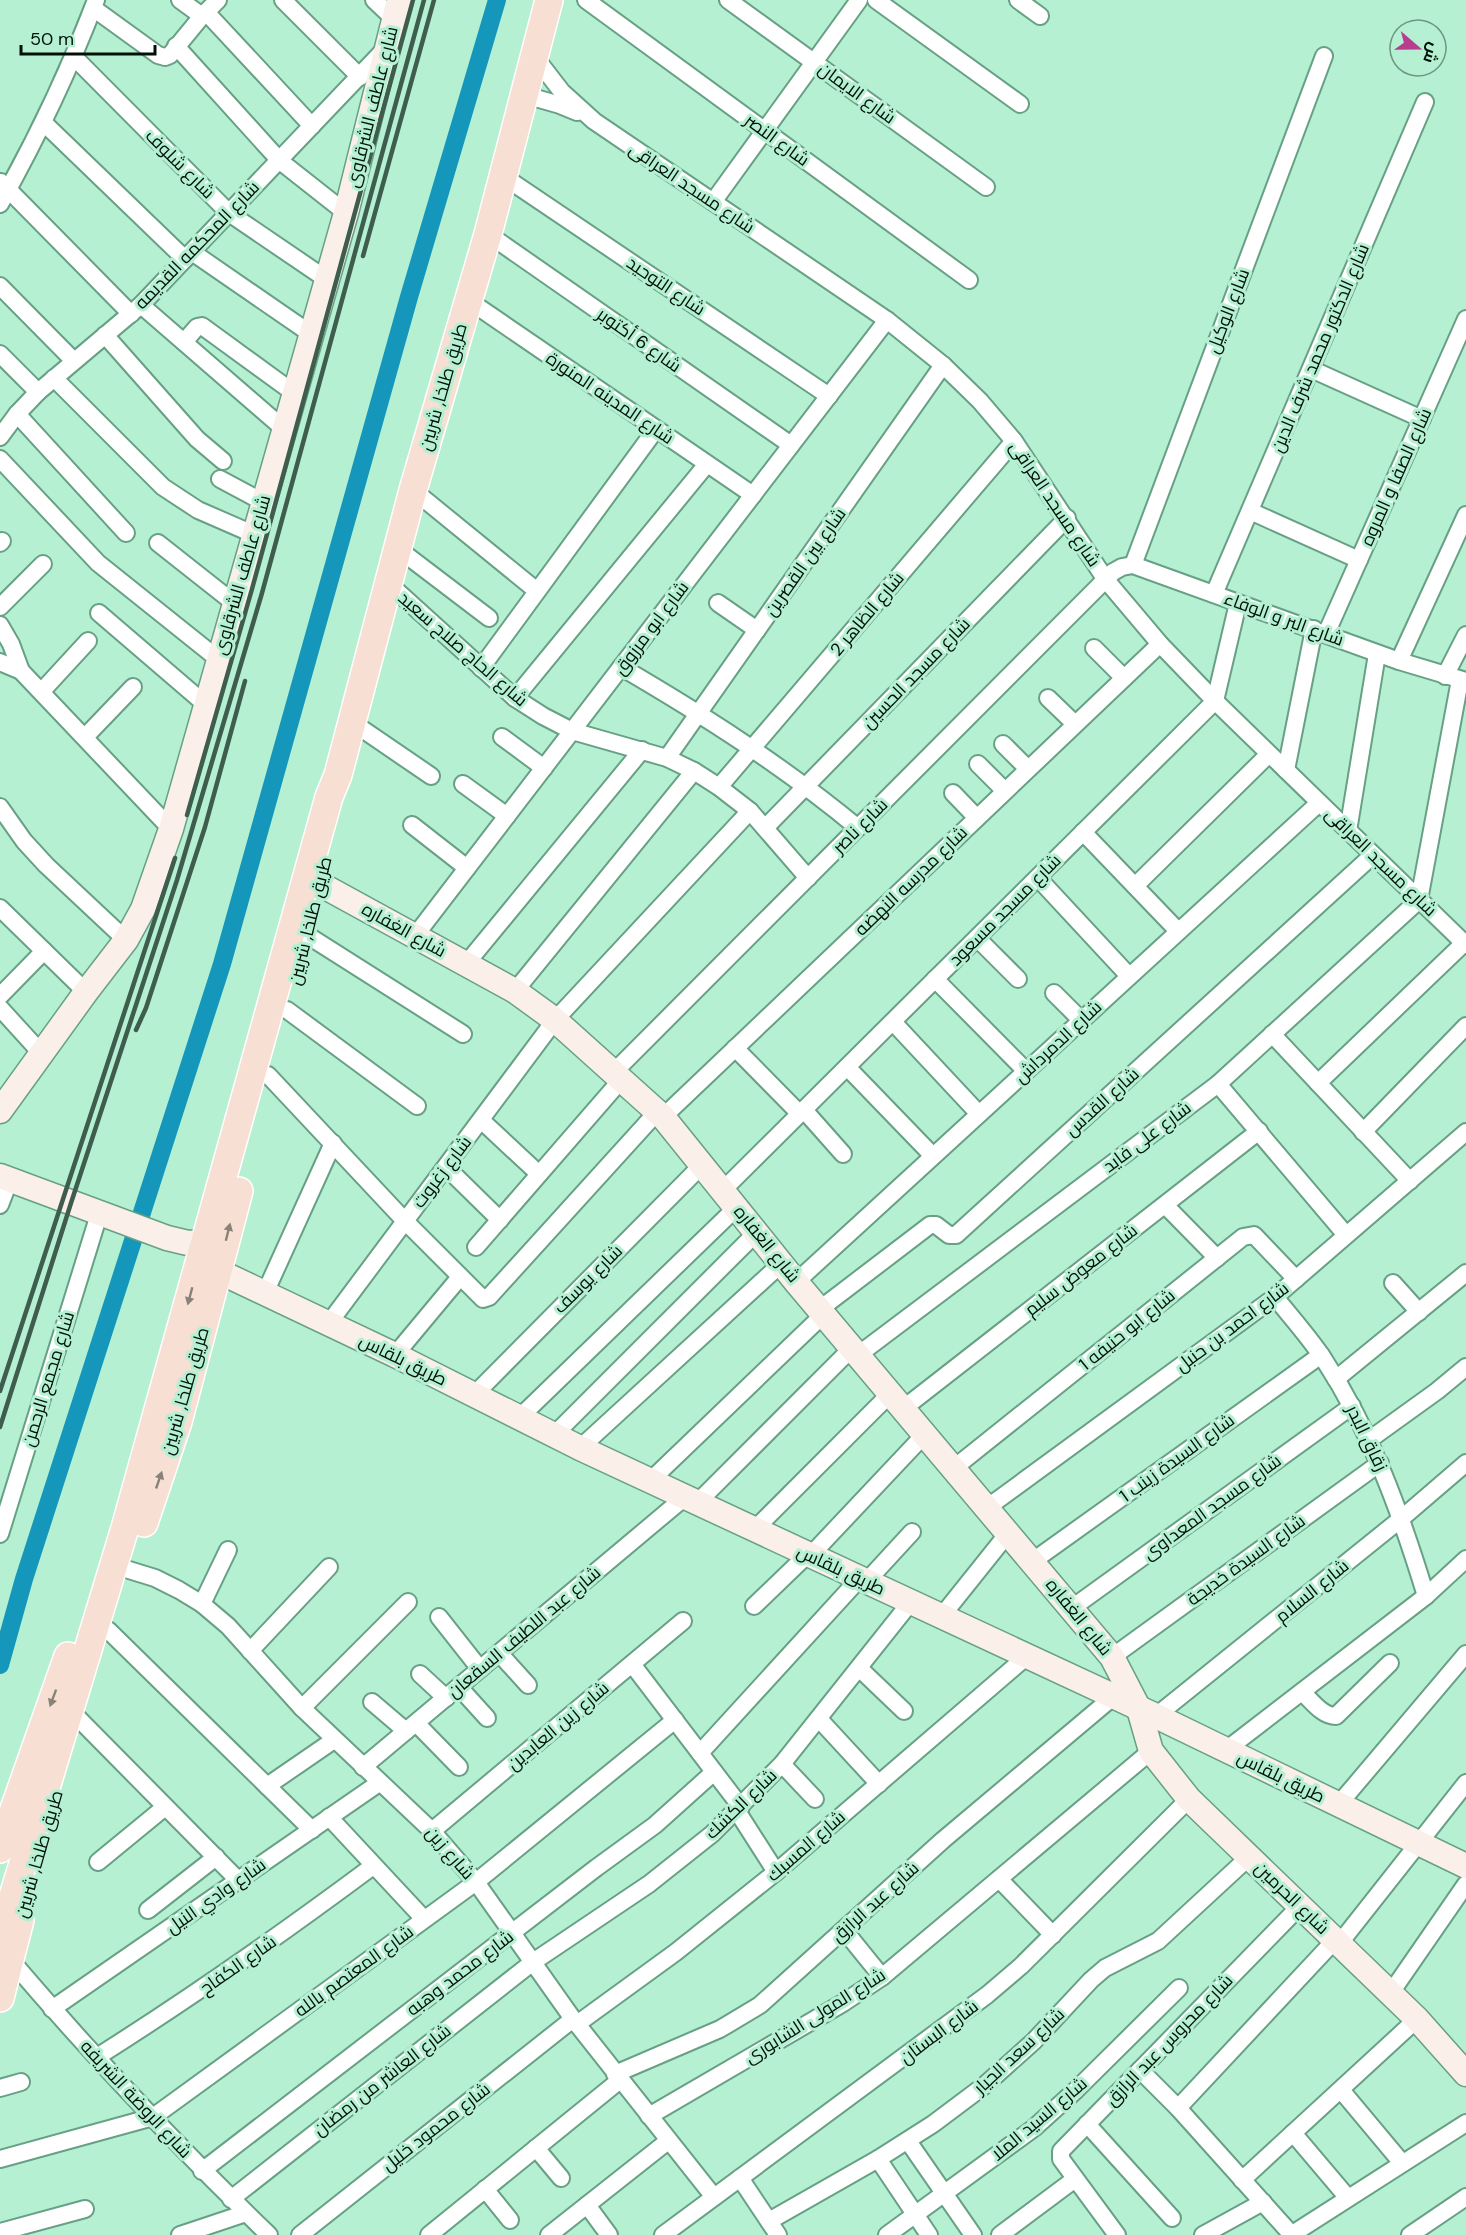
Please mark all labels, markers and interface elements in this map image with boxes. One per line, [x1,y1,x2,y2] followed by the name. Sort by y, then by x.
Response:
[21,18,154,56] scale bar
[1388,18,1448,78] north arrow
[340,24,404,190] street label: شارع عاطف الشرقاوى
[30,27,74,51] text: 50 m
[1418,40,1445,66] text: ش
[813,57,901,129] street label: شارع الايمان
[739,108,814,172] street label: شارع النصر
[140,124,220,204] street label: شارع شلوف
[624,137,760,239] street label: شارع مسجد العراقى
[129,176,265,314] street label: شارع المحكمه القديمه
[1265,240,1375,456] street label: شارع الدكتور محمد شرف الدين
[622,251,710,321] street label: شارع التوحيد
[1201,265,1255,357] street label: شارع الوكيل
[591,302,686,378] street label: شارع 6 أكتوبر
[413,320,473,454] street label: طريق طلخا, شربين
[541,346,679,450] street label: شارع المدينه المنورة
[1355,404,1437,550] street label: شارع الصفا و المروه
[1004,436,1106,572] street label: شارع مسجد العراقى
[208,492,276,658] street label: شارع عاطف الشرقاوى
[759,503,851,621] street label: شارع بين القصرين
[825,567,909,661] street label: شارع الظاهر 2
[608,576,694,680] street label: شارع ابو مرزوق
[393,586,533,712] street label: شارع الحاج صلاح سعيد
[1221,586,1347,652] street label: شارع البر و الوفاء
[857,612,975,734] street label: شارع مسجد الحسين
[826,793,893,860] street label: شارع ناصر
[1320,802,1442,922] street label: شارع مسجد العراقى
[849,821,973,941] street label: شارع مدرسه النهضه
[944,849,1066,971] street label: شارع مسجد مسعود
[282,854,338,988] street label: طريق طلخا, شربين
[358,897,450,963] street label: شارع الغفاره
[1009,995,1107,1089] street label: شارع الدمرداش
[1060,1062,1144,1142] street label: شارع القدس
[1098,1096,1196,1178] street label: شارع على فايد
[407,1131,477,1213] street label: شارع زغروت
[728,1200,806,1288] street label: شارع الغفاره
[1020,1218,1142,1322] street label: شارع معوض سليم
[224,1222,233,1240] one-way arrow
[548,1239,628,1319] street label: شارع يوسف
[1170,1276,1294,1378] street label: شارع احمد بن حنبل
[1074,1284,1180,1376] street label: شارع ابو حنيفه 1
[185,1287,194,1305] one-way arrow
[16,1308,80,1450] street label: شارع مجمع الرحمن
[155,1324,215,1458] street label: طريق طلخا, شربين
[355,1328,451,1392] street label: طريق بلقاس
[1340,1400,1393,1475] street label: زقاق البدر
[1115,1408,1239,1508] street label: شارع السيدة زينب 1
[1138,1449,1286,1565] street label: شارع مسجد المعداوى
[154,1471,164,1489] one-way arrow
[1182,1509,1310,1611] street label: شارع السيدة خديجة
[793,1539,889,1601] street label: طريق بلقاس
[1270,1554,1354,1628] street label: شارع السلام
[442,1561,606,1703] street label: شارع عبد اللطيف السقعان
[1040,1573,1118,1661] street label: شارع الغفاره
[502,1676,614,1776] street label: شارع زين العابدين
[47,1689,57,1707] one-way arrow
[1233,1745,1329,1809] street label: طريق بلقاس
[700,1764,782,1844] street label: شارع الكشك
[9,1787,69,1921] street label: طريق طلخا, شربين
[761,1805,851,1887] street label: شارع المسبك
[420,1821,480,1885] street label: شارع زين
[161,1853,272,1941] street label: شارع وادي النيل
[826,1856,924,1948] street label: شارع عبد الرازق
[1249,1856,1335,1940] street label: شارع الحرمين
[290,1920,418,2022] street label: شارع المعتصم بالله
[401,1925,519,2021] street label: شارع محمد وهبه
[195,1930,281,2000] street label: شارع الكفاح
[740,1963,890,2069] street label: شارع المولى الشابورى
[1100,1969,1238,2111] street label: شارع محروس عبد الرازق
[895,1994,983,2070] street label: شارع البستان
[968,2003,1070,2100] street label: شارع سعد الجيار
[308,2019,456,2141] street label: شارع العاشر من رمضان
[75,2035,197,2163] street label: شارع الروضة الشريفه
[986,2072,1092,2166] street label: شارع السيد الملا
[377,2077,495,2177] street label: شارع محمود خليل

